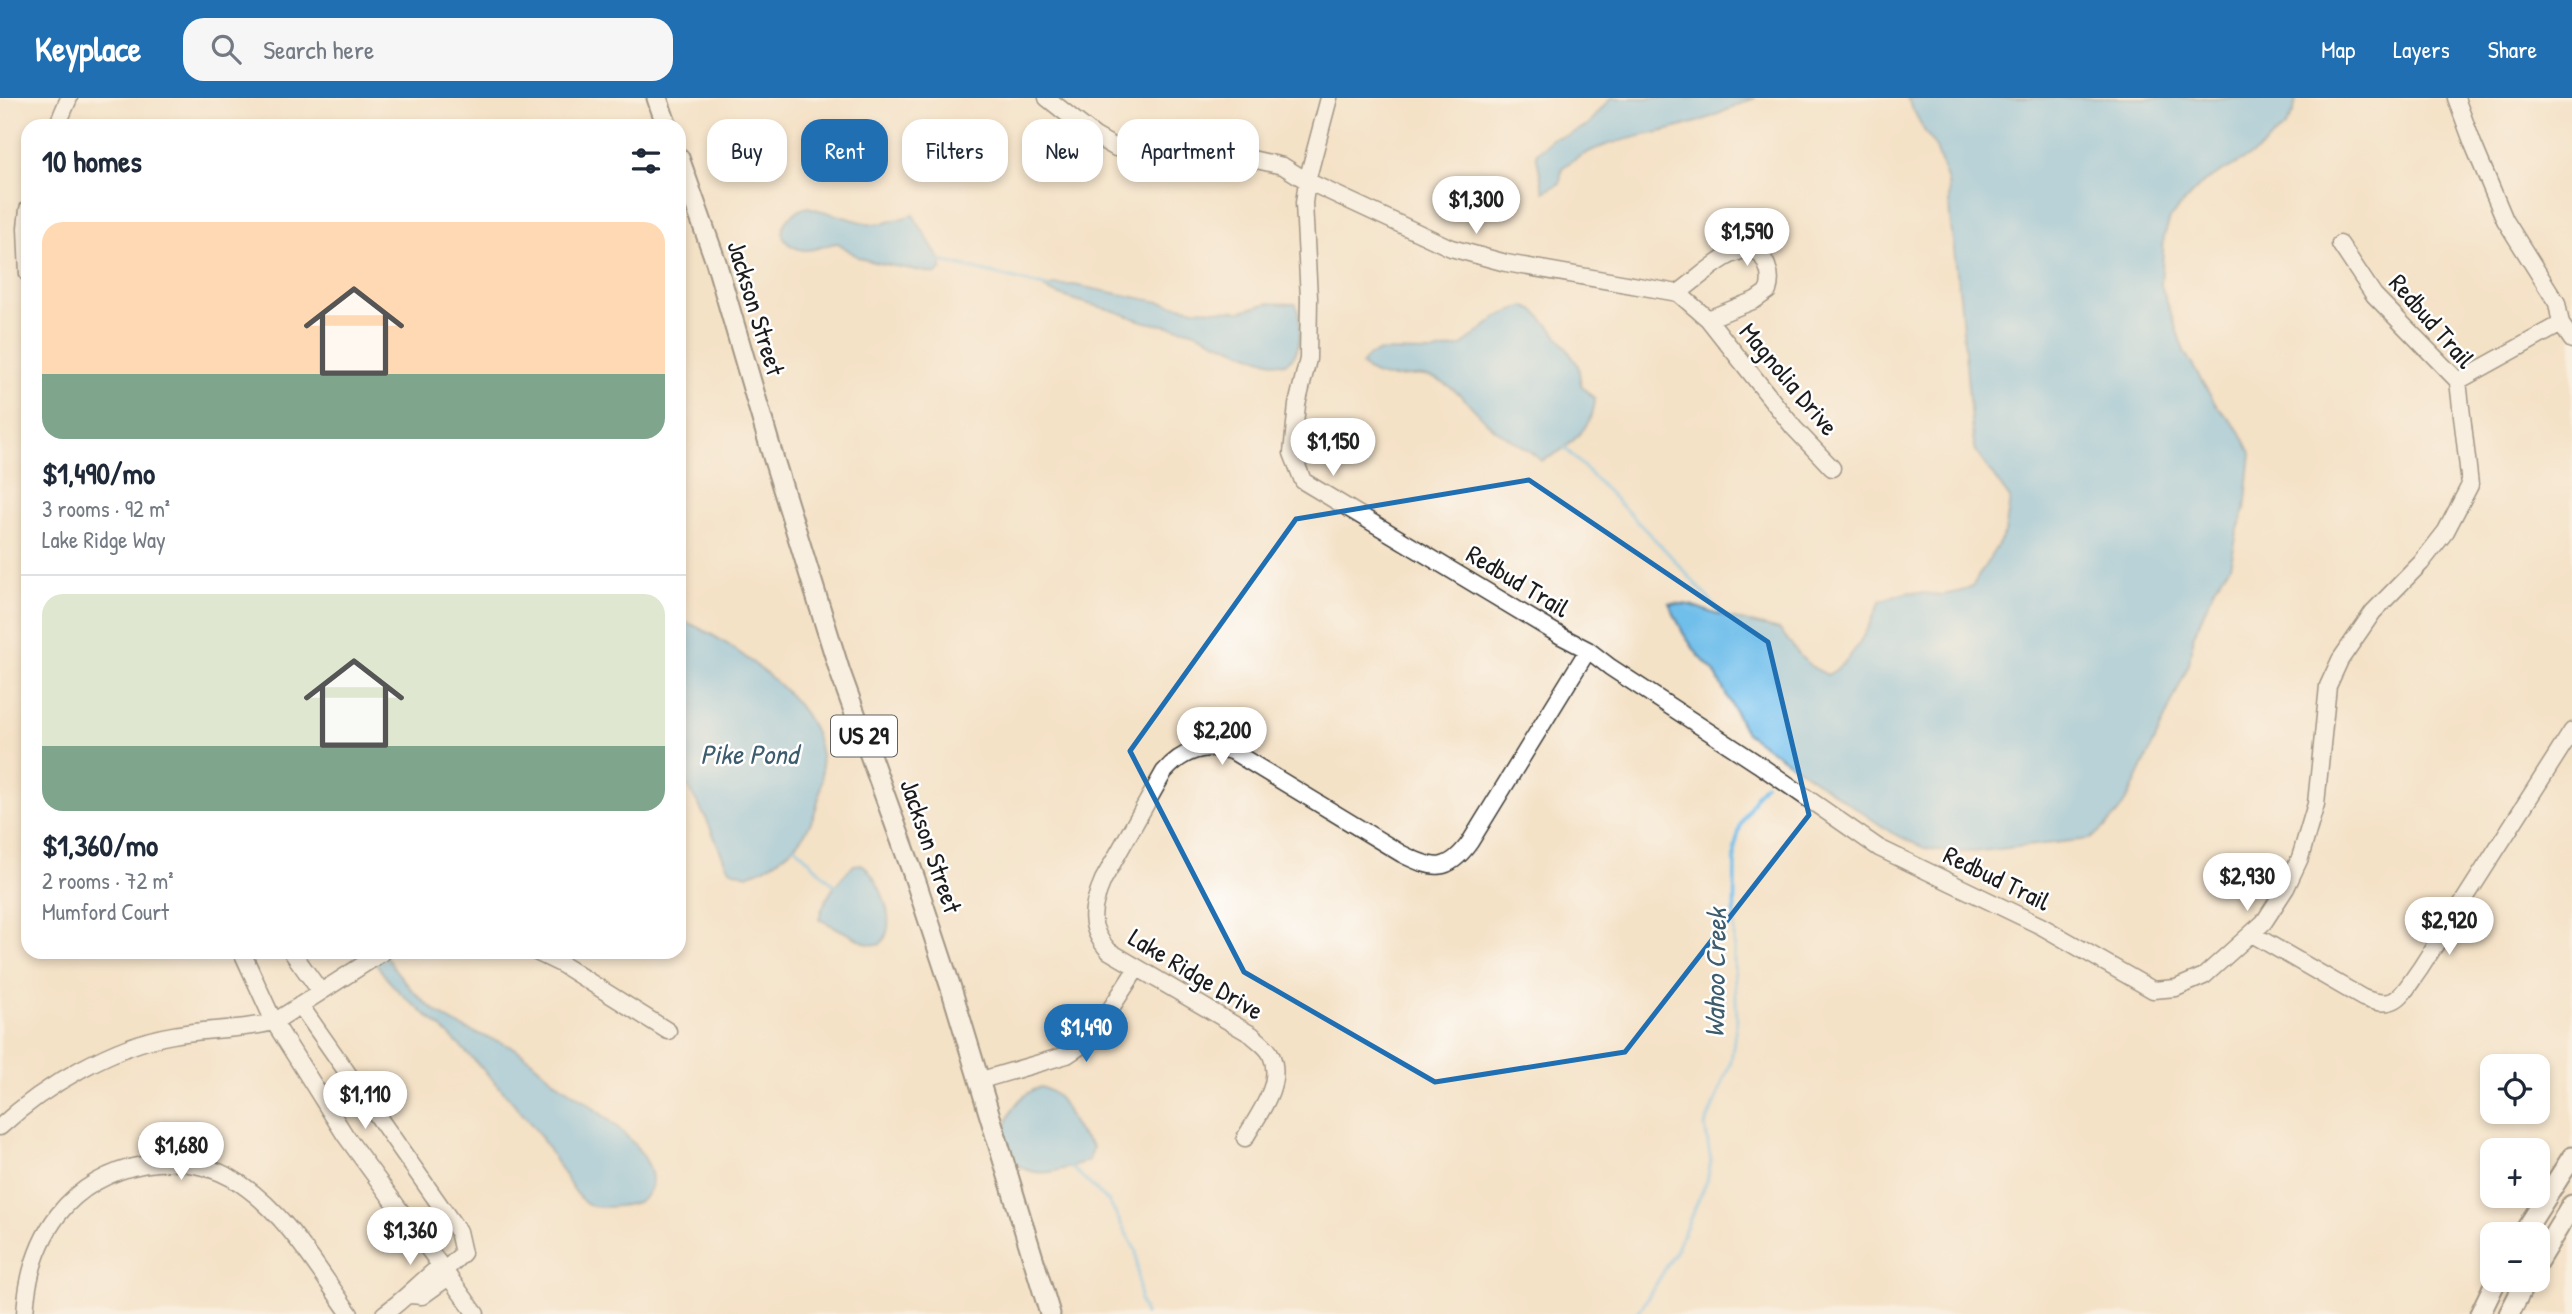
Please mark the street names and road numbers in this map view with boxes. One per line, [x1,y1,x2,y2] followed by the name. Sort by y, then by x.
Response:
[719,236,794,381] street label: Jackson Street
[2382,266,2483,375] street label: Redbud Trail
[1732,315,1847,443] street label: Magnolia Drive
[1460,536,1576,625] street label: Redbud Trail
[831,716,897,756] road number: US 29
[892,774,971,918] street label: Jackson Street
[1938,837,2056,918] street label: Redbud Trail
[1122,920,1270,1028] street label: Lake Ridge Drive

